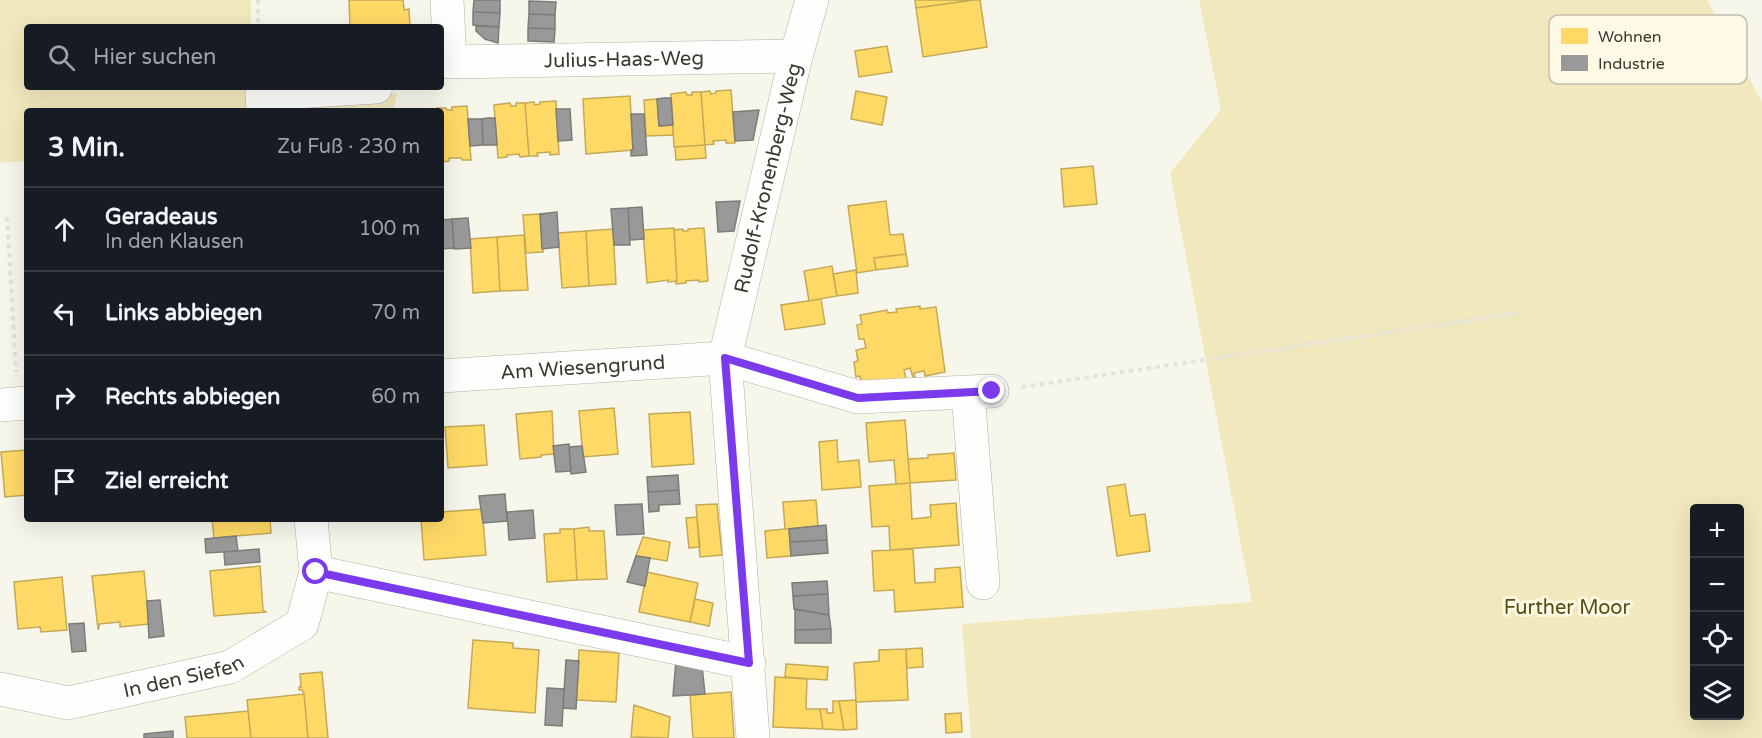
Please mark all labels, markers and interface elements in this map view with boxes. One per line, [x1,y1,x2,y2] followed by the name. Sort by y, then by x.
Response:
[1549,15,1747,84] legend
[24,24,444,90] search box
[1598,27,1661,47] text: Wohnen
[45,41,78,74] icon: search
[93,44,216,70] text: Hier suchen
[544,47,704,73] street label: Julius-Haas-Weg
[1598,54,1665,74] text: Industrie
[730,61,807,296] street label: Rudolf-Kronenberg-Weg
[48,132,125,163] text: 3 Min.
[277,135,420,159] text: Zu Fuß · 230 m
[105,204,217,230] text: Geradeaus
[48,213,81,246] icon: ahead
[359,217,420,241] text: 100 m
[105,230,244,254] text: In den Klausen
[48,297,81,330] icon: left
[105,300,263,326] text: Links abbiegen
[371,301,420,325] text: 70 m
[500,351,666,385] street label: Am Wiesengrund
[978,377,1004,403] route end
[48,381,81,414] icon: right
[105,384,280,410] text: Rechts abbiegen
[371,385,420,409] text: 60 m
[48,465,81,498] icon: arrive
[105,468,228,494] text: Ziel erreicht
[1690,504,1744,720] map controls
[1690,504,1744,558] button: +
[302,558,328,584] route start
[1690,558,1744,612] button: −
[1504,596,1630,620] park label: Further Moor
[1690,612,1744,666] button: locate
[121,650,249,703] street label: In den Siefen
[1690,666,1744,720] button: layers

